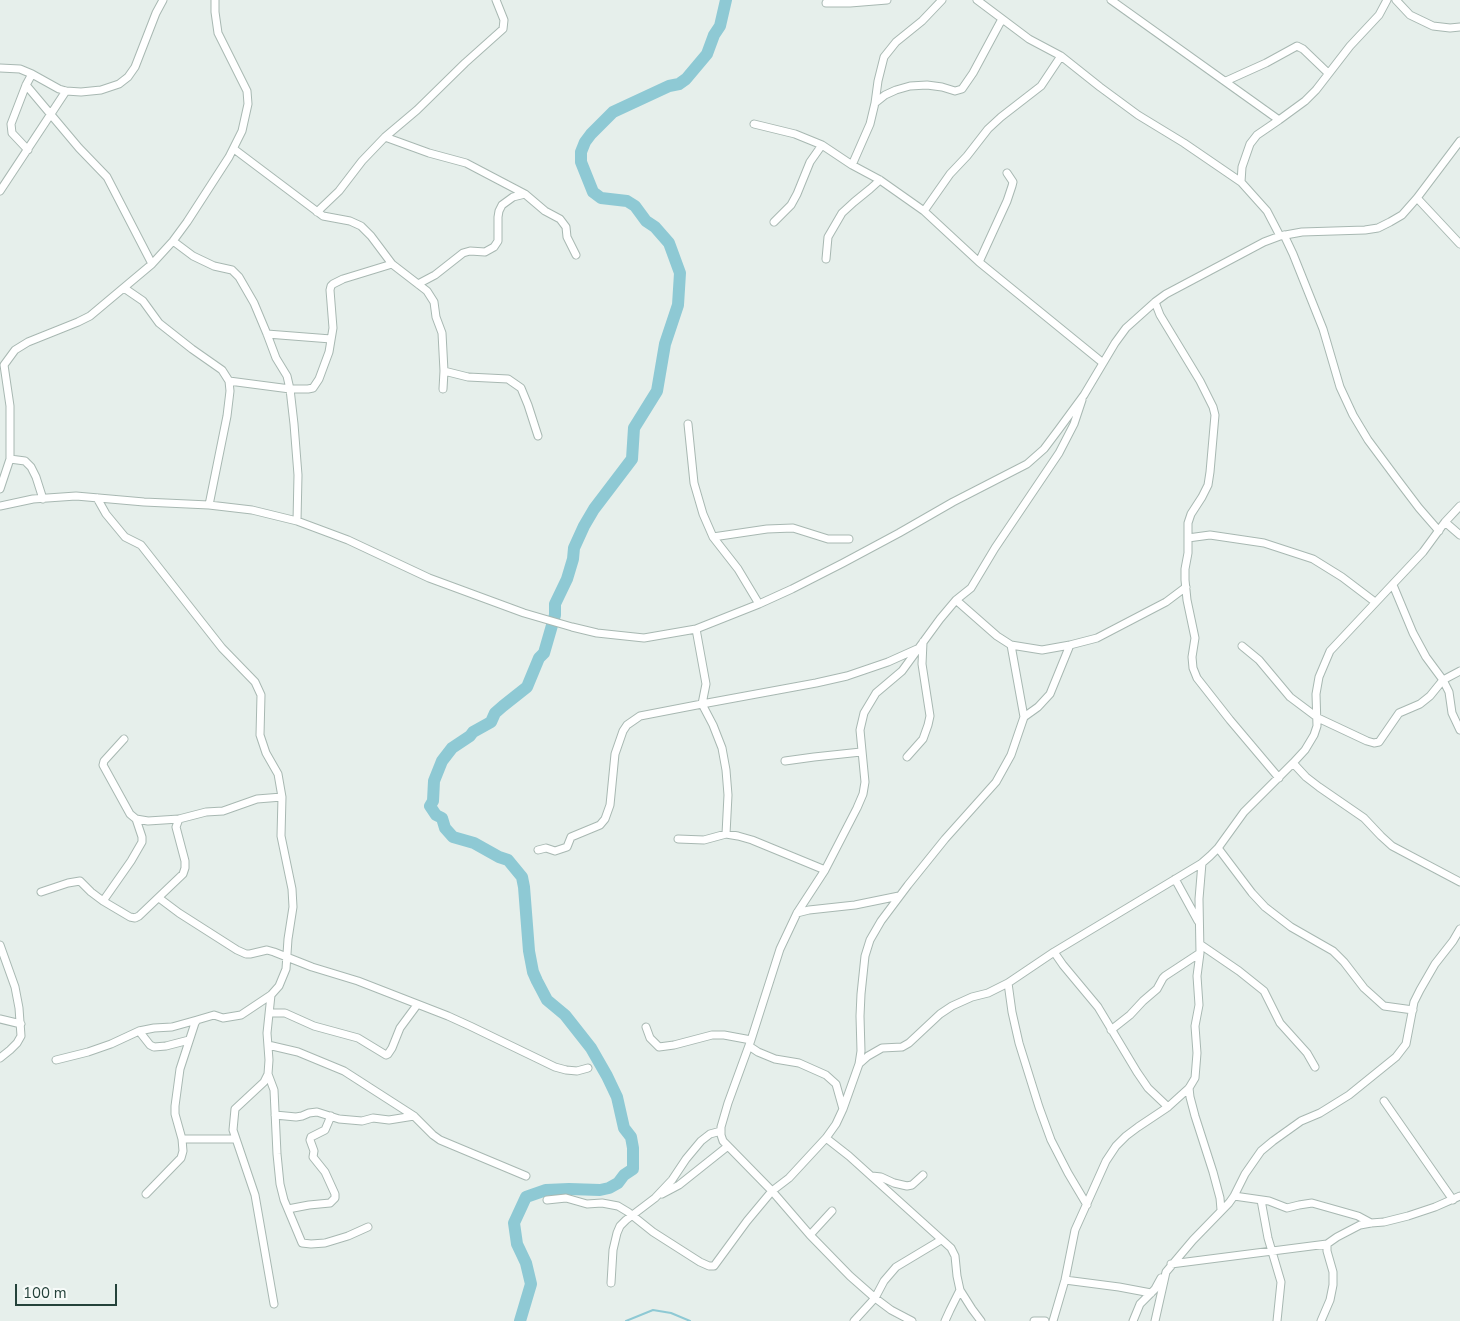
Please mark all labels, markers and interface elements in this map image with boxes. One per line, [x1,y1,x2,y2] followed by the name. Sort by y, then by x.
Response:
[18,1274,120,1306] scale bar
[23,1283,67,1303] text: 100 m

